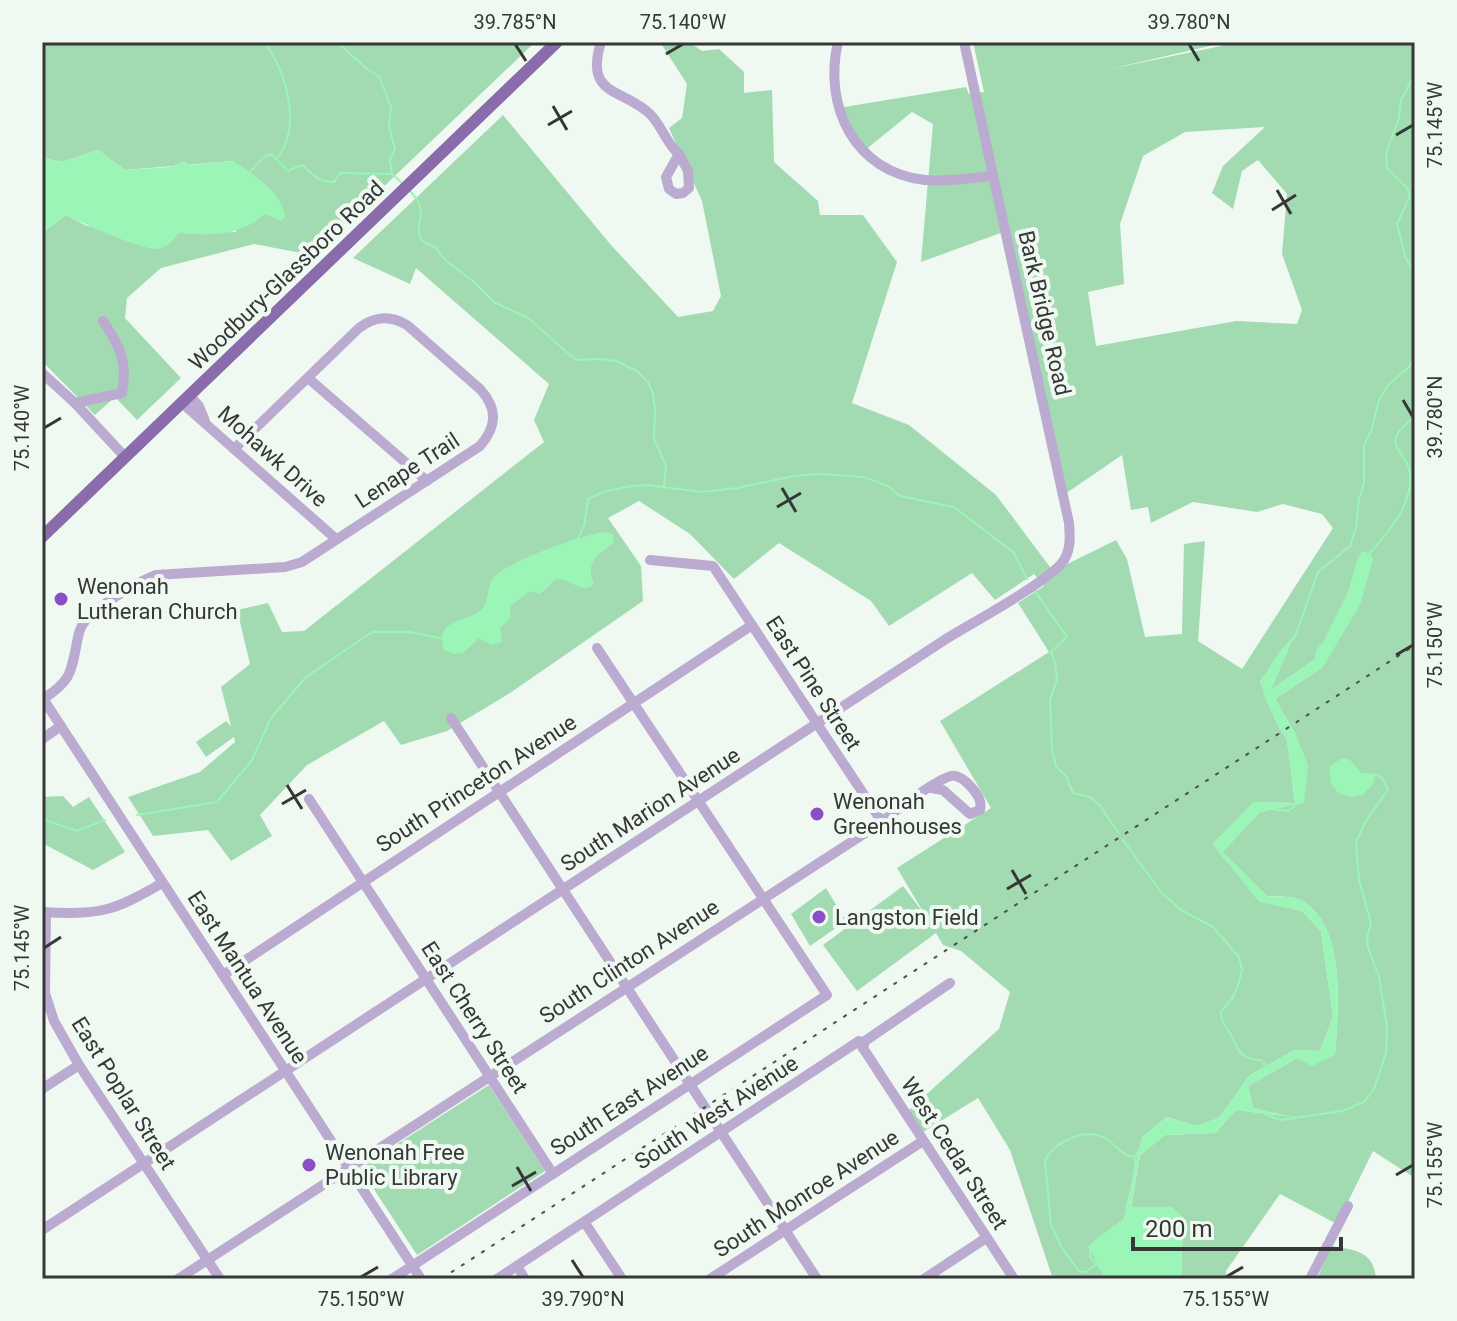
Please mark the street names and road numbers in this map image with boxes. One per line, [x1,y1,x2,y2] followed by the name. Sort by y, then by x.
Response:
[184,176,389,375] street label: Woodbury-Glassboro Road
[1013,228,1076,398] street label: Bark Bridge Road
[213,401,332,512] street label: Mohawk Drive
[351,428,464,513] street label: Lenape Trail
[761,611,866,755] street label: East Pine Street
[372,709,581,858] street label: South Princeton Avenue
[556,742,745,877] street label: South Marion Avenue
[182,886,313,1068] street label: East Mantua Avenue
[535,894,724,1029] street label: South Clinton Avenue
[416,937,533,1098] street label: East Cherry Street
[67,1012,181,1174] street label: East Poplar Street
[546,1040,713,1161] street label: South East Avenue
[630,1050,802,1174] street label: South West Avenue
[896,1073,1013,1234] street label: West Cedar Street
[709,1124,903,1263] street label: South Monroe Avenue

